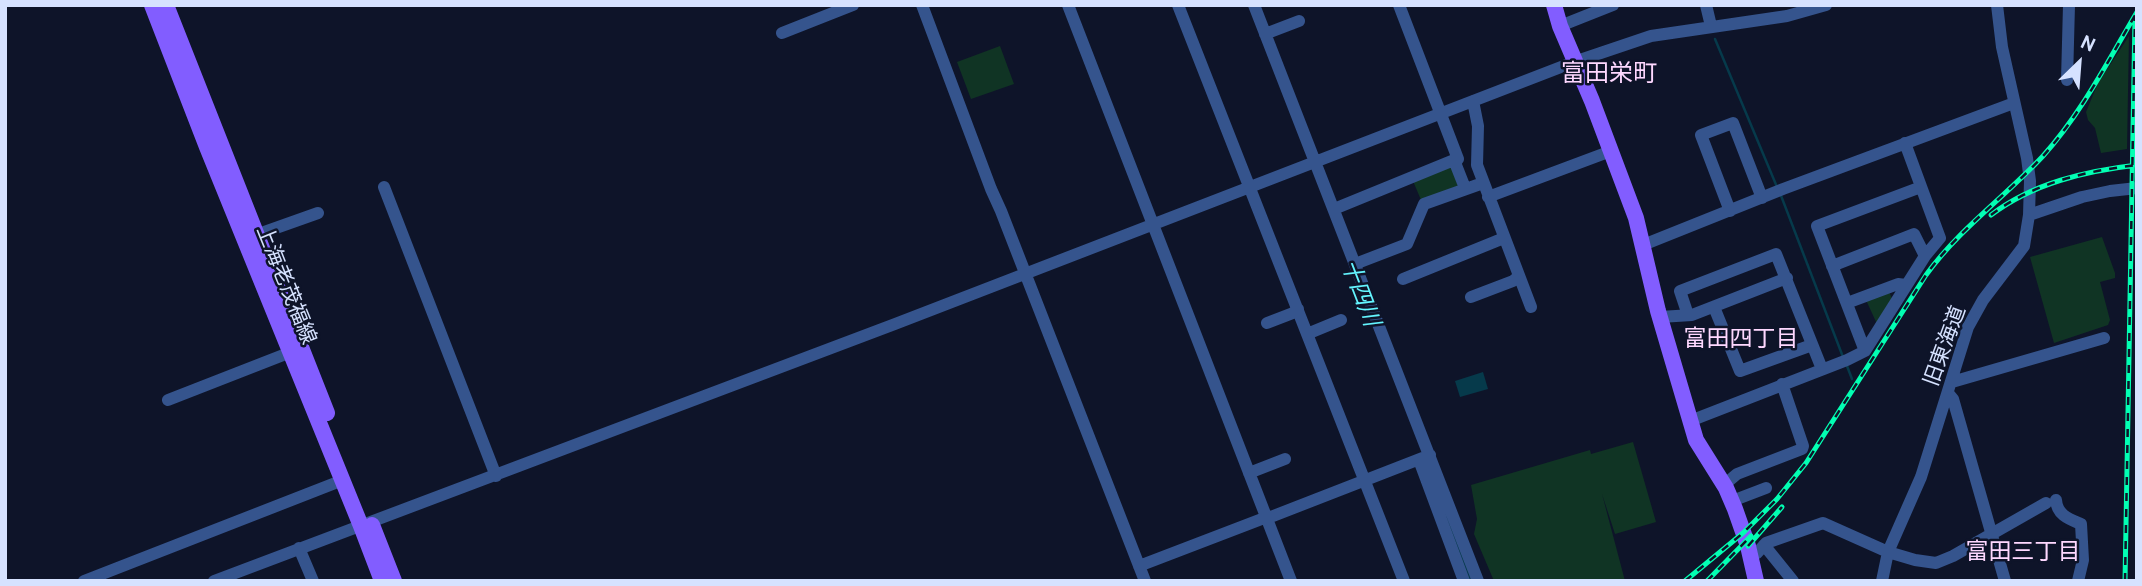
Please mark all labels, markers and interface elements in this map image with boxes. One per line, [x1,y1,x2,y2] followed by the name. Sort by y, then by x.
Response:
[2044,28,2114,98] north arrow
[2077,30,2099,57] text: N
[1561,60,1657,88] district label: 富田栄町
[251,222,321,348] street label: 上海老茂福線
[1335,256,1385,330] water label: 十四川
[1919,302,1971,390] street label: 旧東海道
[1684,325,1798,353] district label: 富田四丁目
[1966,538,2080,566] district label: 富田三丁目

